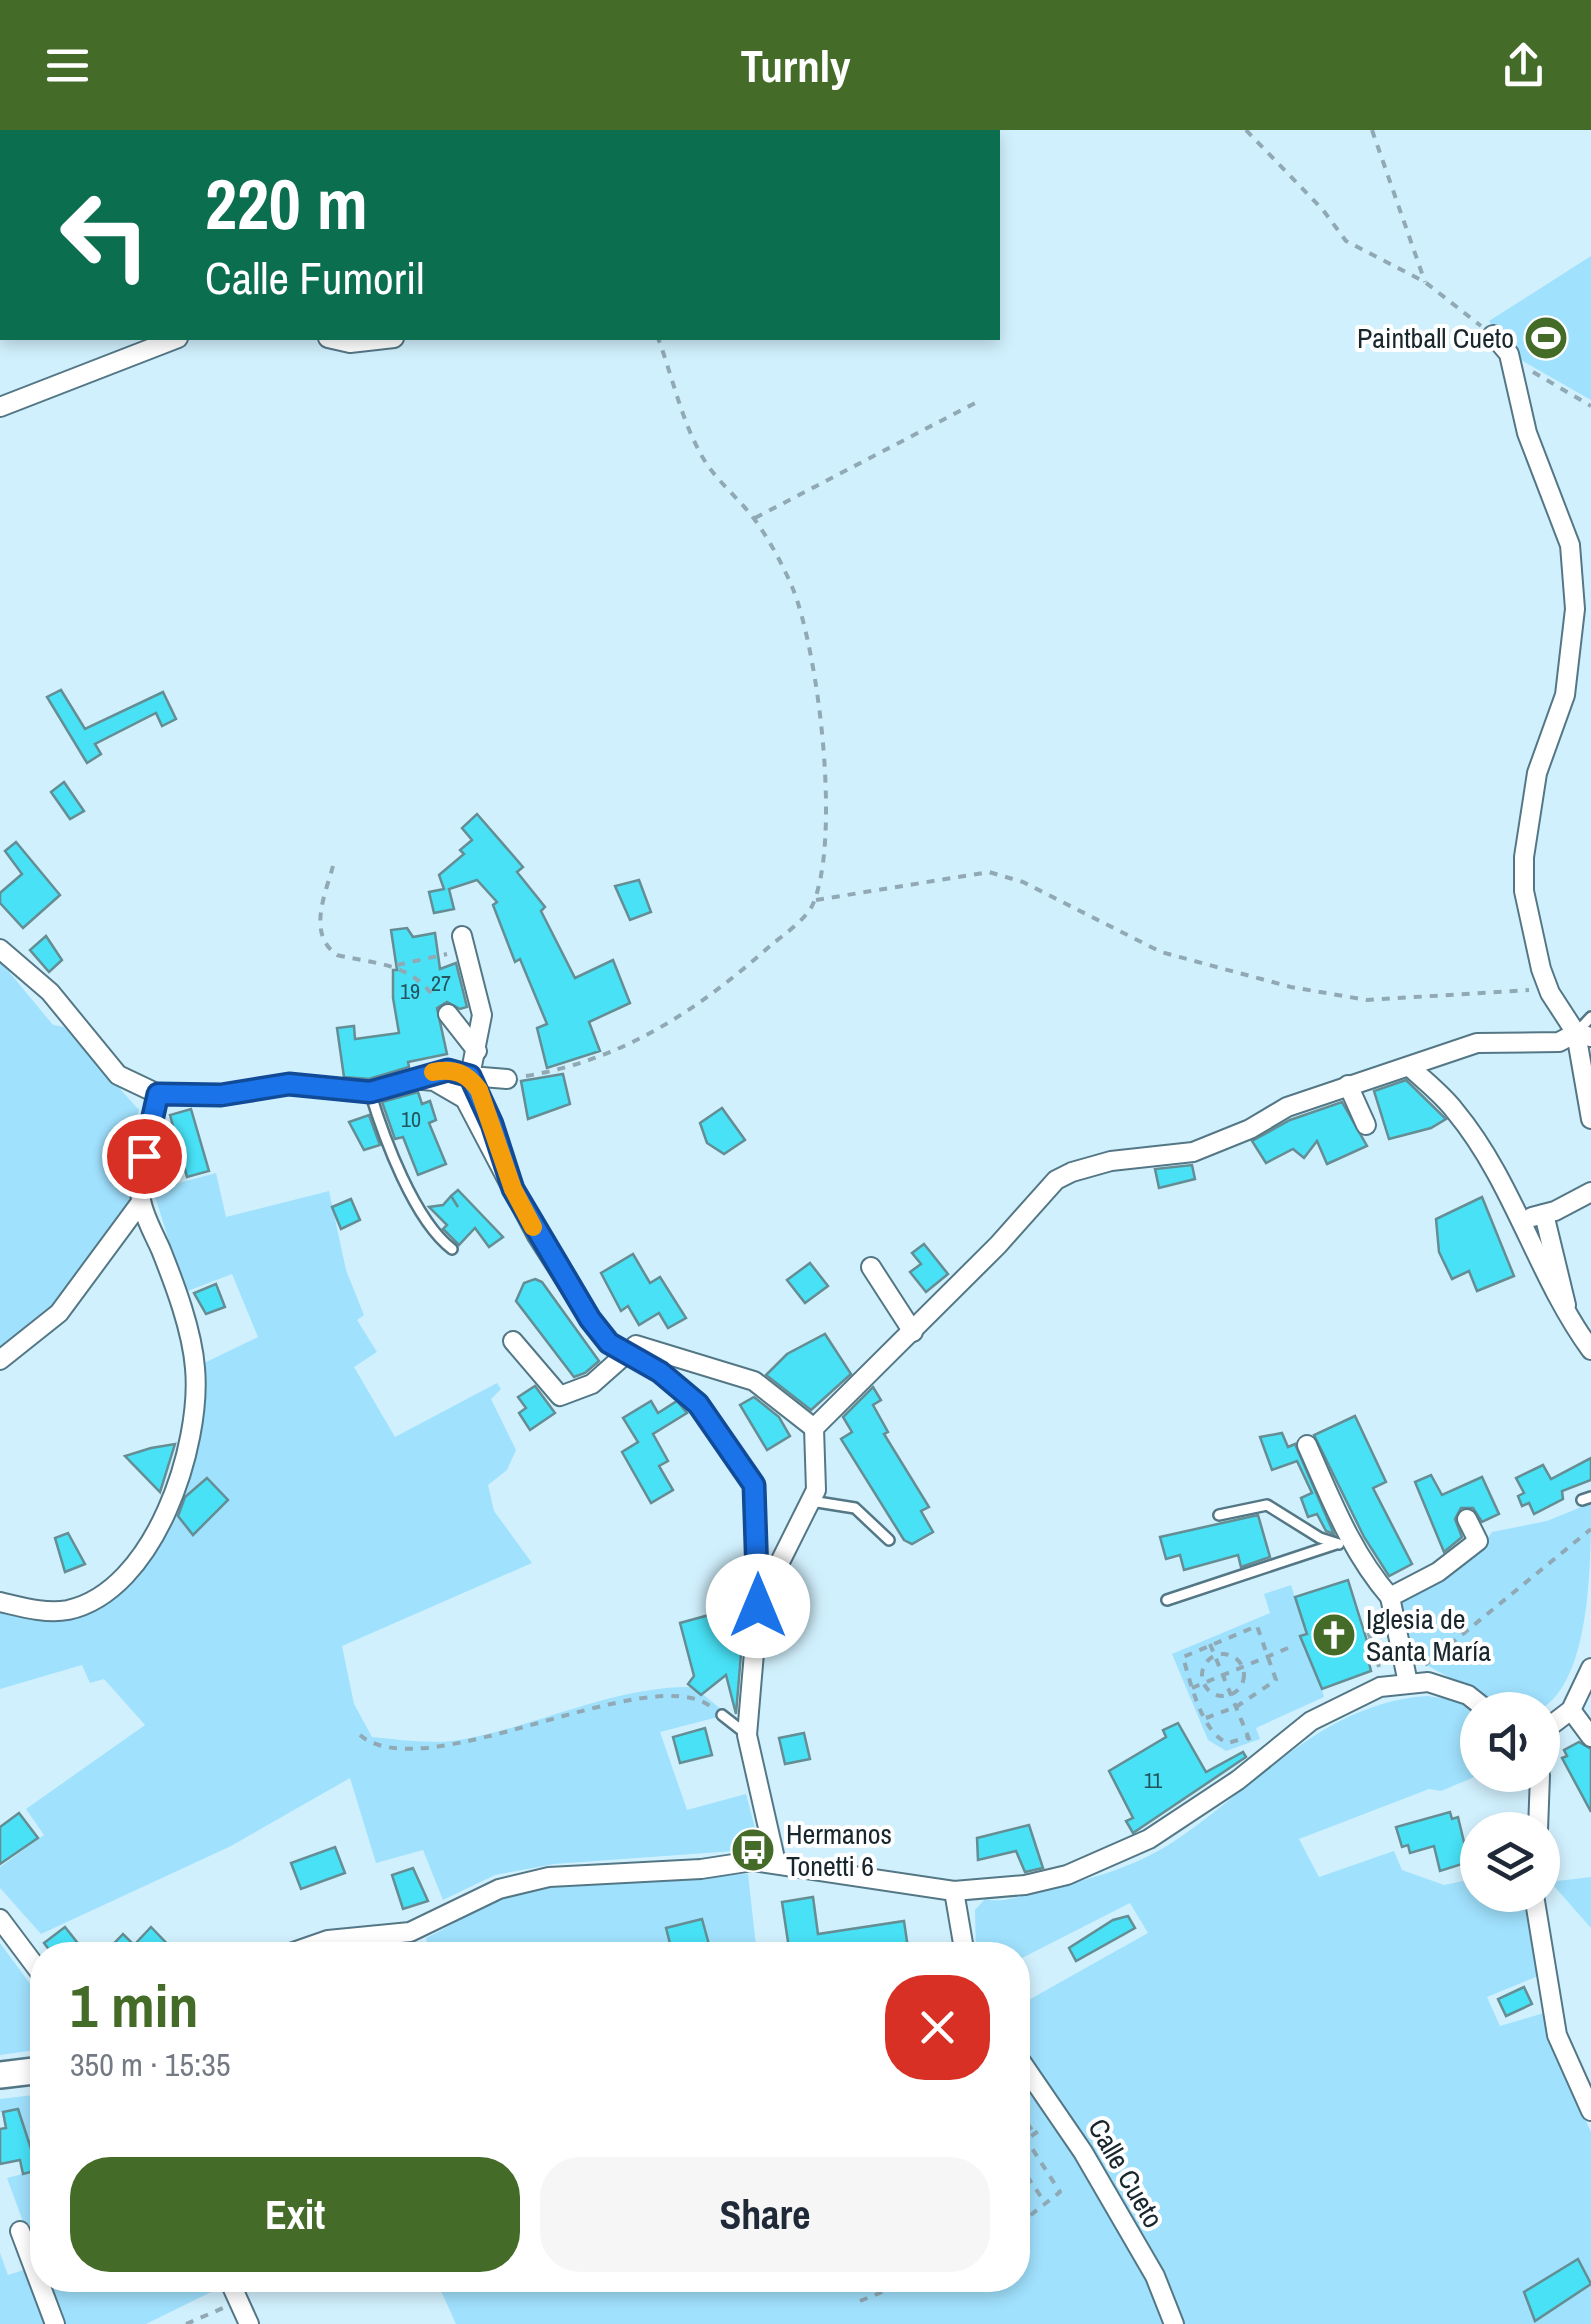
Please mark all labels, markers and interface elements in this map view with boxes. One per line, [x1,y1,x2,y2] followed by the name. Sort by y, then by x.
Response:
[740,35,851,96] text: Turnly
[40,38,95,93] icon: menu
[1496,38,1551,93] icon: share
[205,157,368,251] text: 220 m
[40,170,170,300] icon: left
[205,247,424,308] text: Calle Fumoril
[1523,315,1569,361] sports icon: Paintball Cueto
[1357,319,1514,357] place label: Paintball Cueto
[431,968,451,998] house number: 27
[400,976,420,1006] house number: 19
[401,1104,421,1134] house number: 10
[102,1114,187,1199] pin
[117,1129,172,1184] icon: arrive
[706,1554,810,1658] position arrow
[1366,1600,1491,1670] place label: Iglesia de Santa María
[1311,1612,1357,1658] church icon: Iglesia de Santa María
[1460,1692,1560,1912] map controls
[1460,1692,1560,1792] button: sound
[1144,1765,1162,1795] house number: 11
[1460,1812,1560,1912] button: layers
[786,1815,892,1885] place label: Hermanos Tonetti 6
[730,1827,776,1873] bus stop icon: Hermanos Tonetti 6
[70,1965,199,2046] text: 1 min
[885,1975,990,2080] button: close
[70,2043,230,2086] text: 350 m · 15:35
[1080,2112,1172,2234] street label: Calle Cueto
[70,2157,520,2272] button: Exit
[540,2157,990,2272] button: Share

